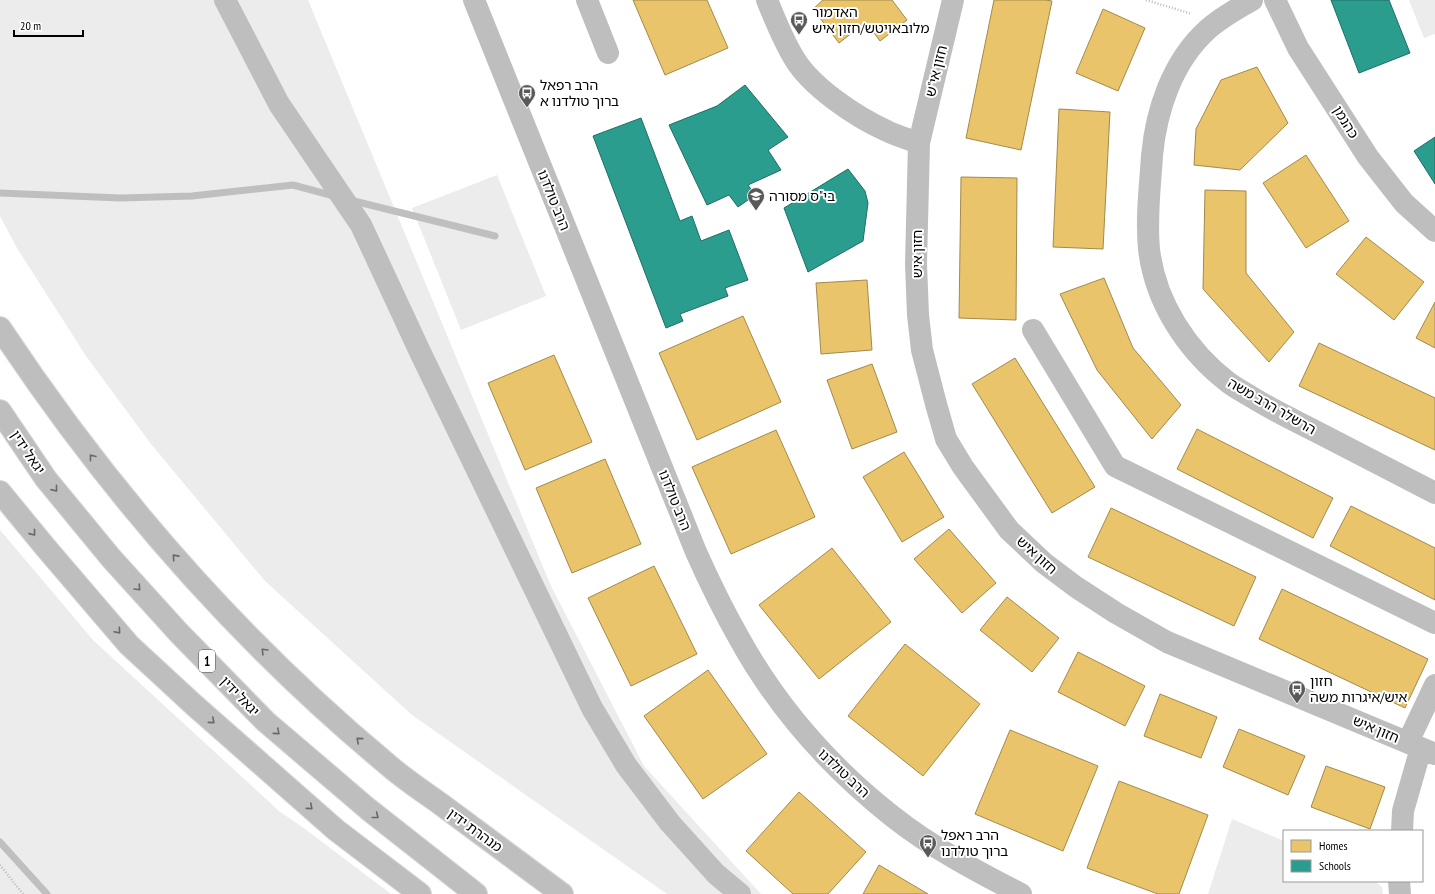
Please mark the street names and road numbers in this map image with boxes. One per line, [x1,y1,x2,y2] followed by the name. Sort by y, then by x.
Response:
[921,43,951,99] street label: חזון אי"ש
[1329,102,1363,142] street label: כהנמן
[534,167,574,233] street label: הרב טולדנו
[908,230,926,278] street label: חזון איש
[1225,374,1319,438] street label: הרשלר הרב משה
[7,427,49,477] street label: יגאל ידין
[655,467,695,533] street label: הרב טולדנו
[1013,532,1061,578] street label: חזון איש
[199,650,215,672] road number: 1
[217,672,263,720] street label: יגאל ידין
[1350,711,1402,747] street label: חזון איש
[814,745,874,801] street label: הרב טולדנו
[444,804,506,856] street label: מנהרת ידין

